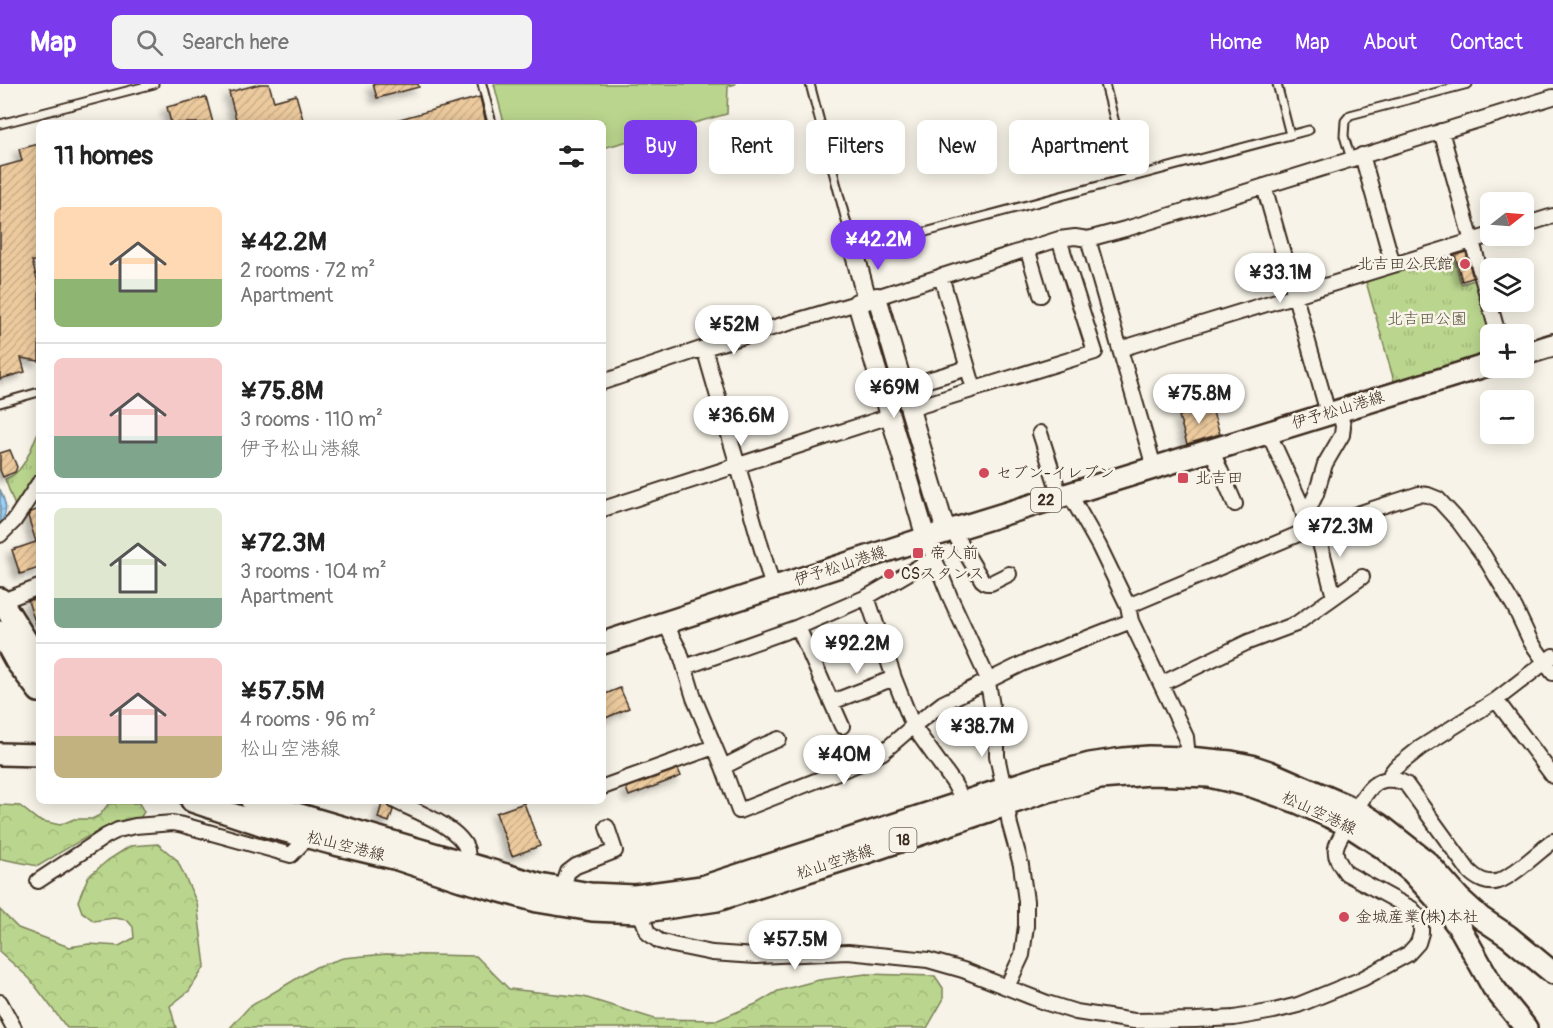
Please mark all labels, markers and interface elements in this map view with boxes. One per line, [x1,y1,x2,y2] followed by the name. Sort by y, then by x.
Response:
[112,15,532,69] search box
[30,25,76,60] text: Map
[133,26,166,59] icon: search
[181,28,289,56] text: Search here
[1209,29,1262,56] text: Home
[1295,29,1330,56] text: Map
[1363,29,1417,56] text: About
[1450,29,1523,56] text: Contact
[624,120,697,174] chip: Buy
[709,120,794,174] chip: Rent
[806,120,905,174] chip: Filters
[917,120,997,174] chip: New
[1009,120,1149,174] chip: Apartment
[54,140,153,172] text: 11 homes
[555,140,588,173] icon: filters
[1480,192,1534,246] north arrow
[1480,192,1534,444] map controls
[829,220,927,271] pin: ¥42.2M
[240,226,327,258] text: ¥42.2M
[845,227,911,252] text: ¥42.2M
[102,231,174,303] icon: home
[1231,253,1329,304] pin: ¥33.1M
[1357,254,1453,274] place label: 北吉田公民館
[1458,257,1472,271] marker: 北吉田公民館
[240,258,375,283] text: 2 rooms · 72 m²
[1480,258,1534,312] button: layers
[1249,260,1311,285] text: ¥33.1M
[240,283,333,308] text: Apartment
[698,305,770,356] pin: ¥52M
[1387,309,1467,329] park label: 北吉田公園
[709,312,759,337] text: ¥52M
[1480,324,1534,378] button: +
[858,368,930,419] pin: ¥69M
[1150,374,1248,425] pin: ¥75.8M
[240,375,323,407] text: ¥75.8M
[869,375,919,400] text: ¥69M
[1167,381,1231,406] text: ¥75.8M
[102,382,174,454] icon: home
[1289,386,1387,434] street label: 伊予松山港線
[1480,390,1534,444] button: −
[692,396,790,447] pin: ¥36.6M
[707,403,775,428] text: ¥36.6M
[240,407,383,432] text: 3 rooms · 110 m²
[240,436,360,461] text: 伊予松山港線
[996,463,1115,483] place label: セブン-イレブン
[977,466,991,480] marker: セブン-イレブン
[1195,468,1243,488] place label: 北吉田
[1176,471,1190,485] marker: 北吉田
[1031,488,1061,512] road number: 22
[1291,507,1389,558] pin: ¥72.3M
[1307,514,1373,539] text: ¥72.3M
[240,527,325,559] text: ¥72.3M
[102,532,174,604] icon: home
[791,542,889,590] street label: 伊予松山港線
[930,543,978,563] place label: 帝人前
[911,546,925,560] marker: 帝人前
[240,559,387,584] text: 3 rooms · 104 m²
[901,564,985,584] place label: CSスタンス
[882,567,896,581] marker: CSスタンス
[240,584,333,609] text: Apartment
[808,624,906,675] pin: ¥92.2M
[824,631,890,656] text: ¥92.2M
[240,675,324,707] text: ¥57.5M
[102,682,174,754] icon: home
[240,707,376,732] text: 4 rooms · 96 m²
[933,707,1031,758] pin: ¥38.7M
[950,714,1014,739] text: ¥38.7M
[808,735,880,786] pin: ¥40M
[240,736,340,761] text: 松山空港線
[817,742,871,767] text: ¥40M
[1279,787,1359,839] street label: 松山空港線
[305,827,387,865] street label: 松山空港線
[890,828,916,852] road number: 18
[794,840,876,884] street label: 松山空港線
[1356,907,1479,927] place label: 金城産業(株)本社
[1337,910,1351,924] marker: 金城産業(株)本社
[746,920,844,971] pin: ¥57.5M
[763,927,827,952] text: ¥57.5M

